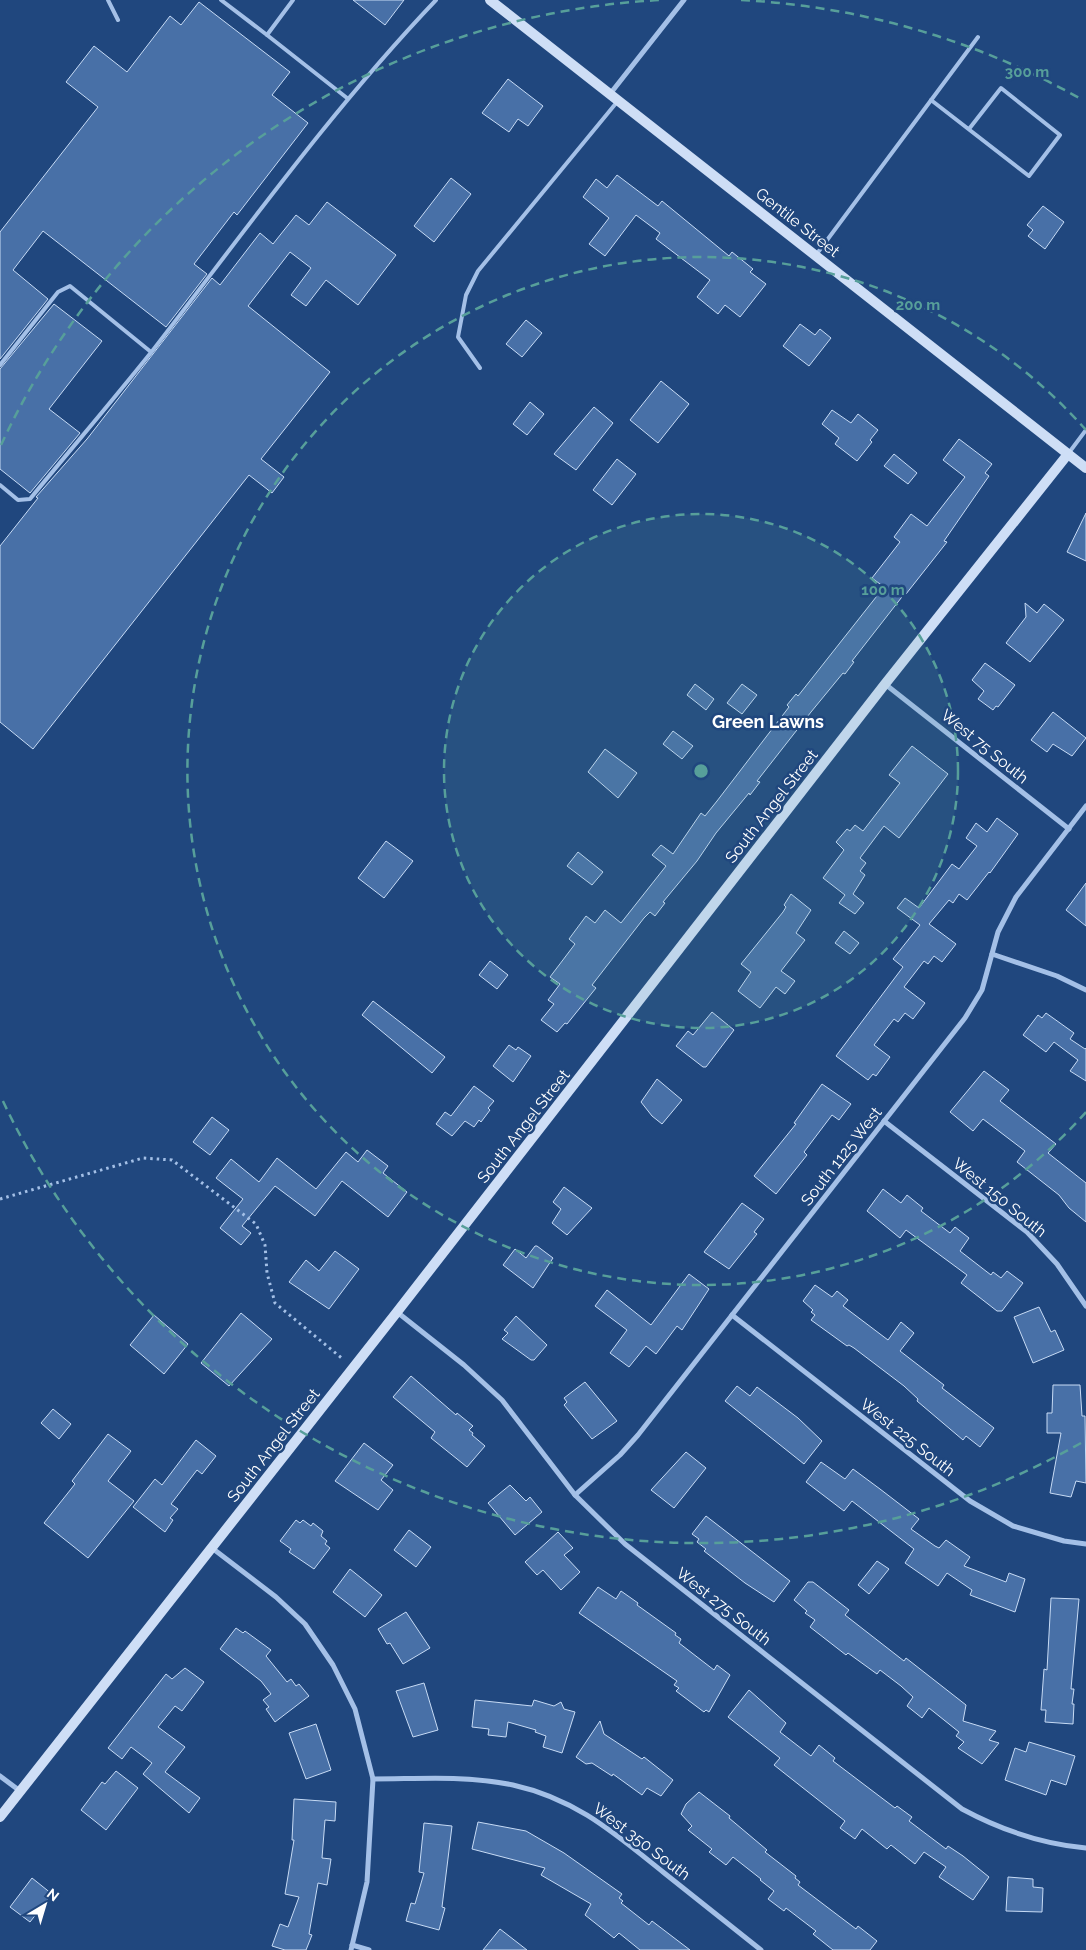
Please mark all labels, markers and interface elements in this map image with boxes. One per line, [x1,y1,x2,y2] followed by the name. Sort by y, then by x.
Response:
[1005,63,1049,81] text: 300 m
[752,184,844,261] street label: Gentile Street
[896,296,940,314] text: 200 m
[861,581,905,599] text: 100 m
[937,705,1032,787] street label: West 75 South
[712,711,824,732] district label: Green Lawns
[721,745,822,867] street label: South Angel Street
[692,762,710,780] centre of rings
[473,1065,574,1187] street label: South Angel Street
[797,1103,886,1209] street label: South 1125 West
[949,1154,1050,1241] street label: West 150 South
[223,1384,324,1506] street label: South Angel Street
[856,1394,959,1480] street label: West 225 South
[672,1563,775,1649] street label: West 275 South
[589,1799,694,1884] street label: West 350 South
[20,1880,70,1930] north arrow
[44,1885,62,1904] text: N

